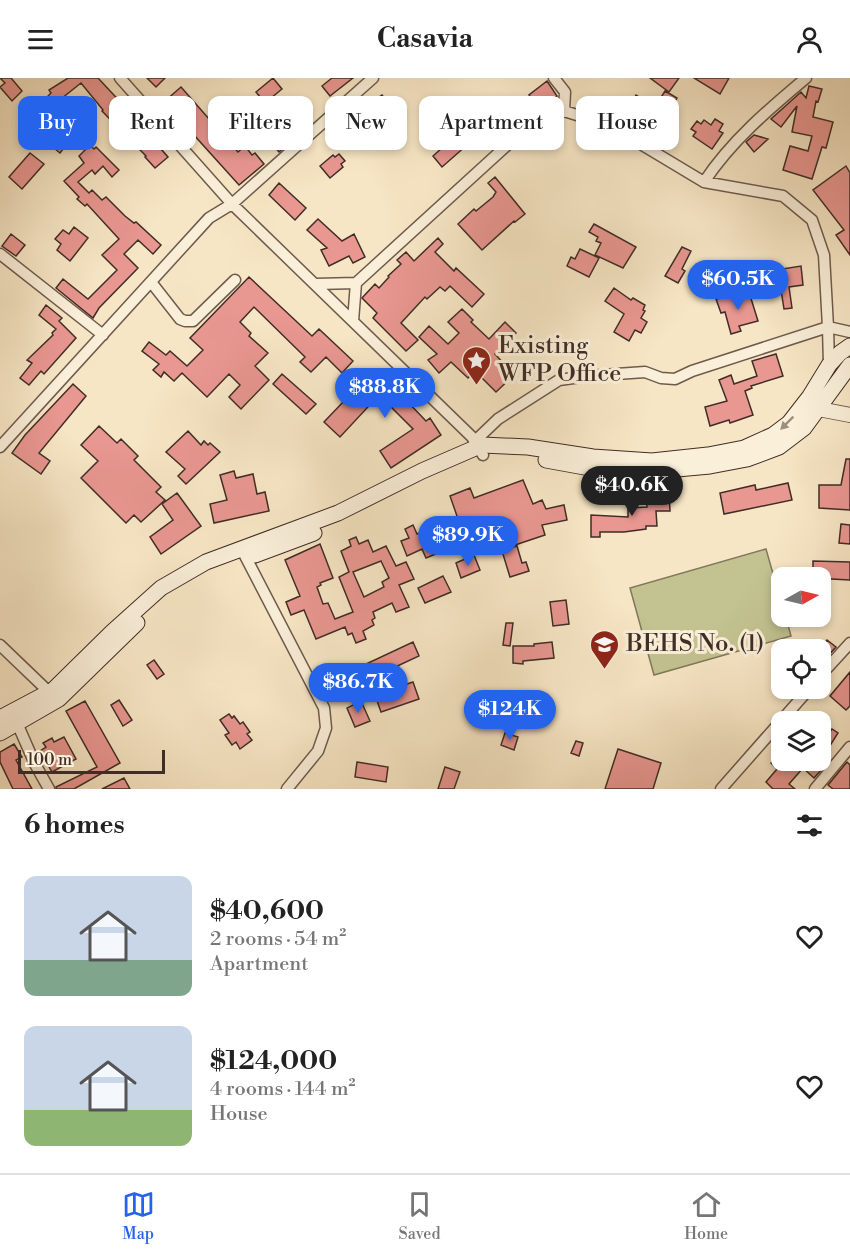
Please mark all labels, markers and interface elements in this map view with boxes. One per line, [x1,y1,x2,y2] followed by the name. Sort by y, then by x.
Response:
[377,22,473,56] text: Casavia
[24,23,57,56] icon: menu
[793,23,826,56] icon: person
[18,96,97,150] chip: Buy
[109,96,196,150] chip: Rent
[208,96,313,150] chip: Filters
[325,96,407,150] chip: New
[419,96,564,150] chip: Apartment
[576,96,679,150] chip: House
[689,260,787,311] pin: $60.5K
[701,267,775,292] text: $60.5K
[497,331,621,389] place label: Existing WFP Office
[461,344,493,386] place icon: Existing WFP Office
[336,368,434,419] pin: $88.8K
[349,375,421,400] text: $88.8K
[781,416,795,430] one-way arrow
[583,466,681,517] pin: $40.6K
[595,473,669,498] text: $40.6K
[419,516,517,567] pin: $89.9K
[432,523,504,548] text: $89.9K
[771,567,831,627] north arrow
[771,567,831,771] map controls
[589,628,621,670] school or university icon: BEHS No. (1)
[625,629,764,659] place label: BEHS No. (1)
[771,639,831,699] button: locate
[309,663,407,714] pin: $86.7K
[323,670,393,695] text: $86.7K
[468,690,552,741] pin: $124K
[478,697,542,722] text: $124K
[771,711,831,771] button: layers
[18,747,165,774] scale bar
[27,750,72,770] text: 100 m
[24,809,125,841] text: 6 homes
[793,809,826,842] icon: filters
[210,895,324,927] text: $40,600
[72,900,144,972] icon: home
[793,920,826,953] icon: heart
[210,927,346,952] text: 2 rooms · 54 m²
[210,952,308,977] text: Apartment
[210,1045,337,1077] text: $124,000
[72,1050,144,1122] icon: home
[793,1070,826,1103] icon: heart
[210,1077,355,1102] text: 4 rooms · 144 m²
[210,1102,268,1127] text: House
[122,1188,155,1244] tab: Map
[399,1188,441,1244] tab: Saved
[684,1188,728,1244] tab: Home

